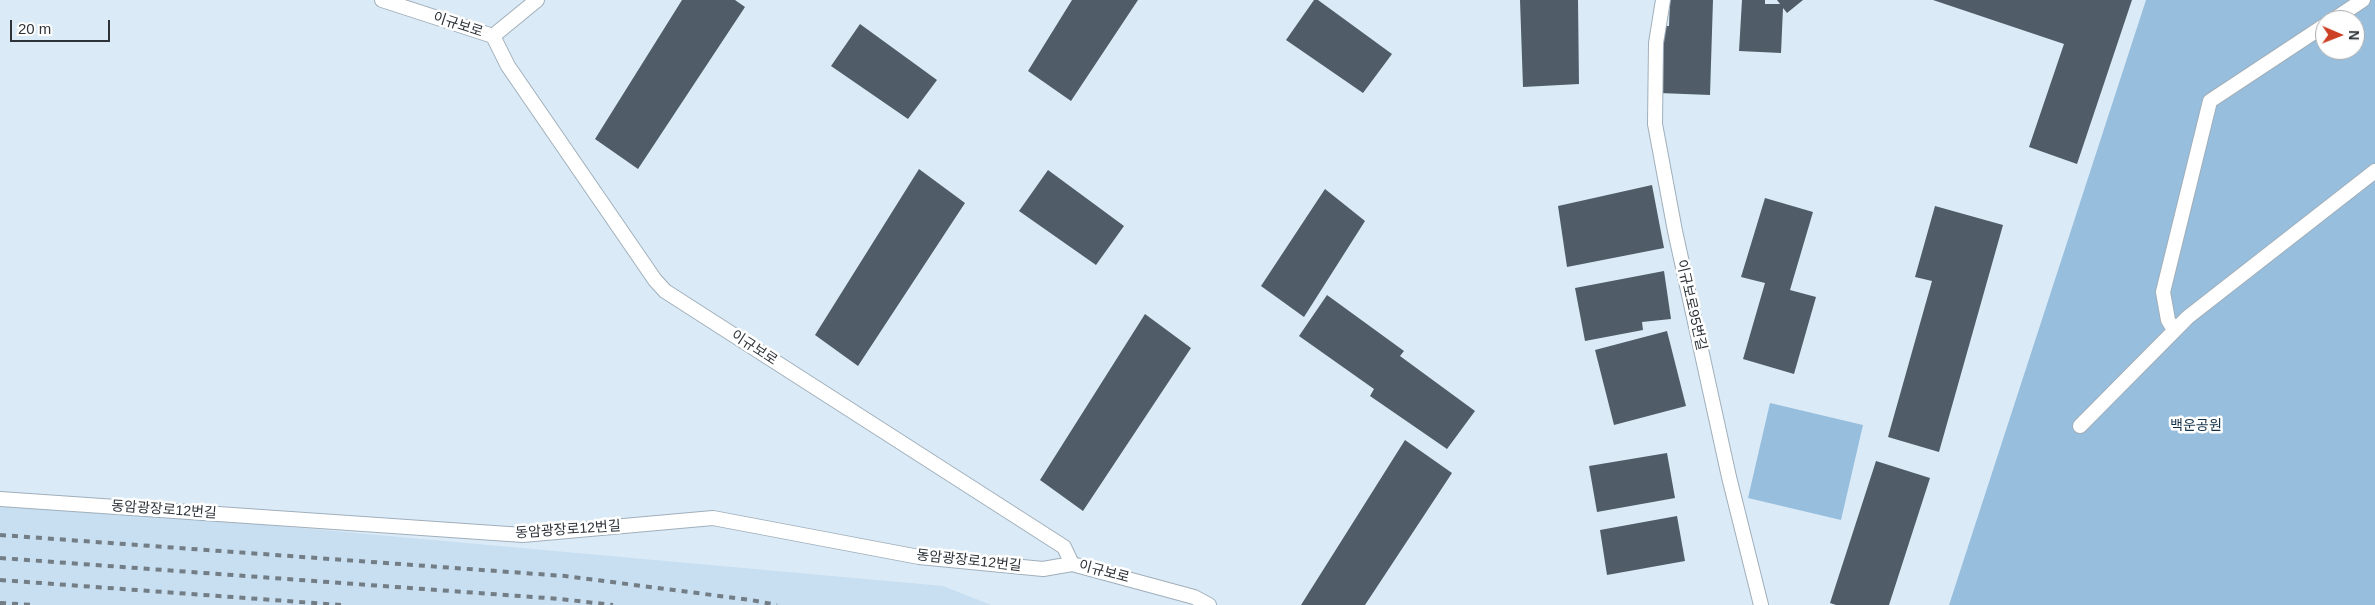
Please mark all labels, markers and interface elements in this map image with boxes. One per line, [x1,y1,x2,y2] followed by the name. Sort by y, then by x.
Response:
[431,9,485,41] street label: 이규보로
[12,10,112,42] scale bar
[2315,10,2365,60] north arrow
[18,20,51,37] text: 20 m
[2346,30,2362,40] text: N
[1672,258,1710,352] street label: 이규보로95번길
[728,327,780,369] street label: 이규보로
[2170,418,2222,434] park label: 백운공원
[111,498,217,522] street label: 동암광장로12번길
[515,518,621,542] street label: 동암광장로12번길
[916,547,1022,575] street label: 동암광장로12번길
[1077,557,1131,587] street label: 이규보로

